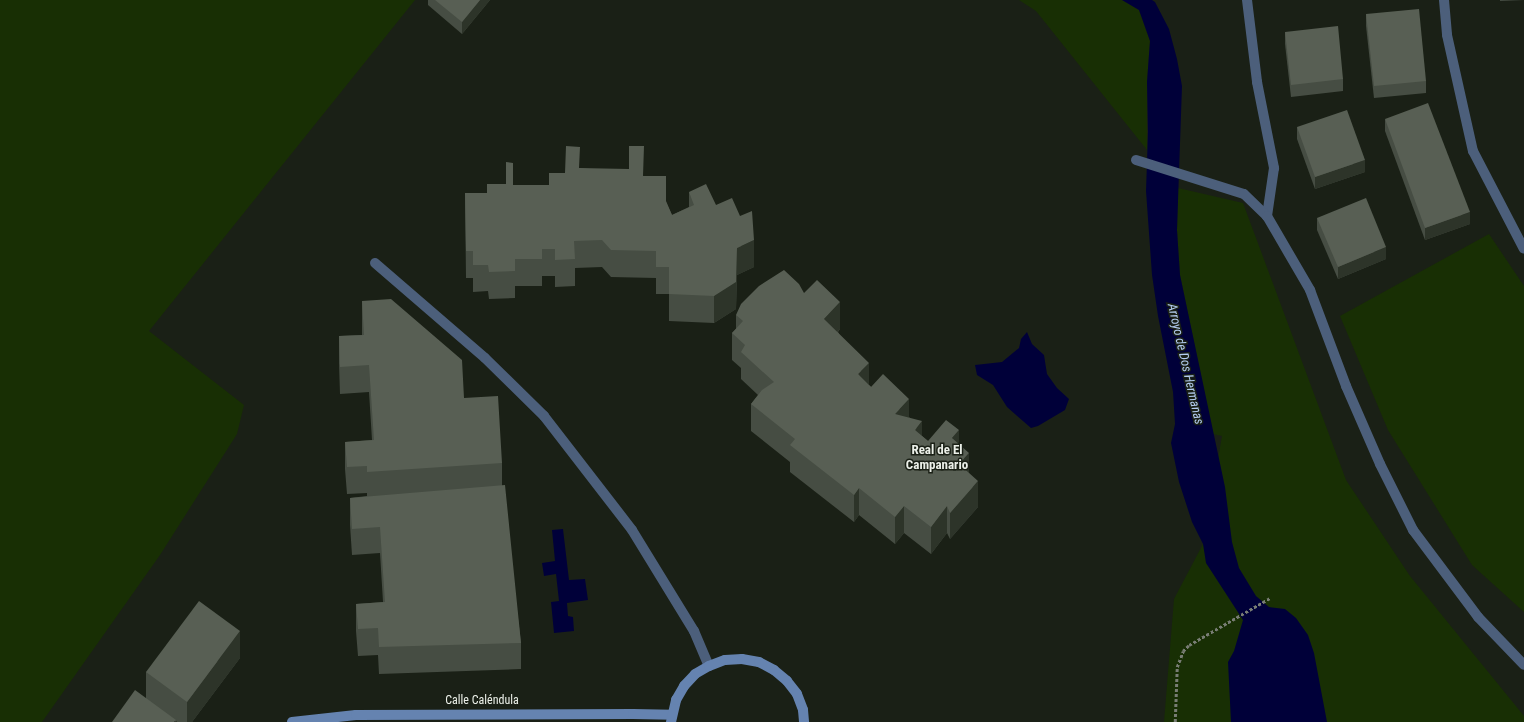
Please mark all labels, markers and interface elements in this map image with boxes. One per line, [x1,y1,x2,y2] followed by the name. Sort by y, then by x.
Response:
[1163,302,1207,426] water label: Arroyo de Dos Hermanas
[906,443,968,474] district label: Real de El Campanario
[445,694,519,708] street label: Calle Caléndula

